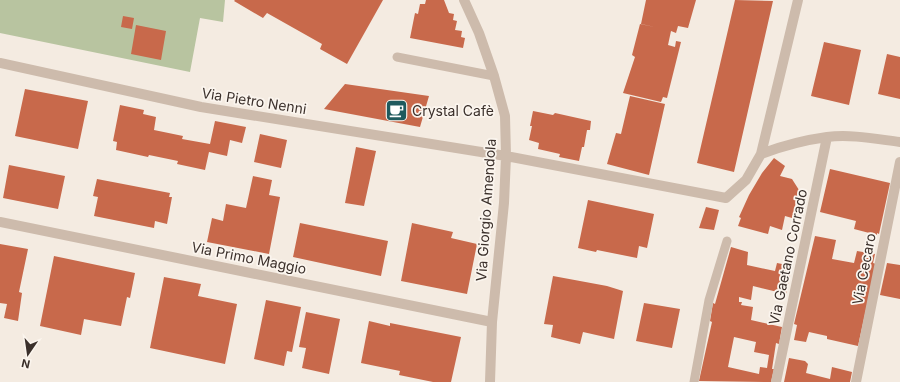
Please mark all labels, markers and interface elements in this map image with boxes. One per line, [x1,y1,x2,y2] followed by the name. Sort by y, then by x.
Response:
[200,84,308,117] street label: Via Pietro Nenni
[383,98,409,124] cafe icon: Crystal Cafè
[412,102,494,119] place label: Crystal Cafè
[472,138,499,282] street label: Via Giorgio Amendola
[765,187,810,326] street label: Via Gaetano Corrado
[848,232,879,306] street label: Via Cecaro
[190,238,308,277] street label: Via Primo Maggio
[8,334,48,374] north arrow
[20,356,31,372] text: N

